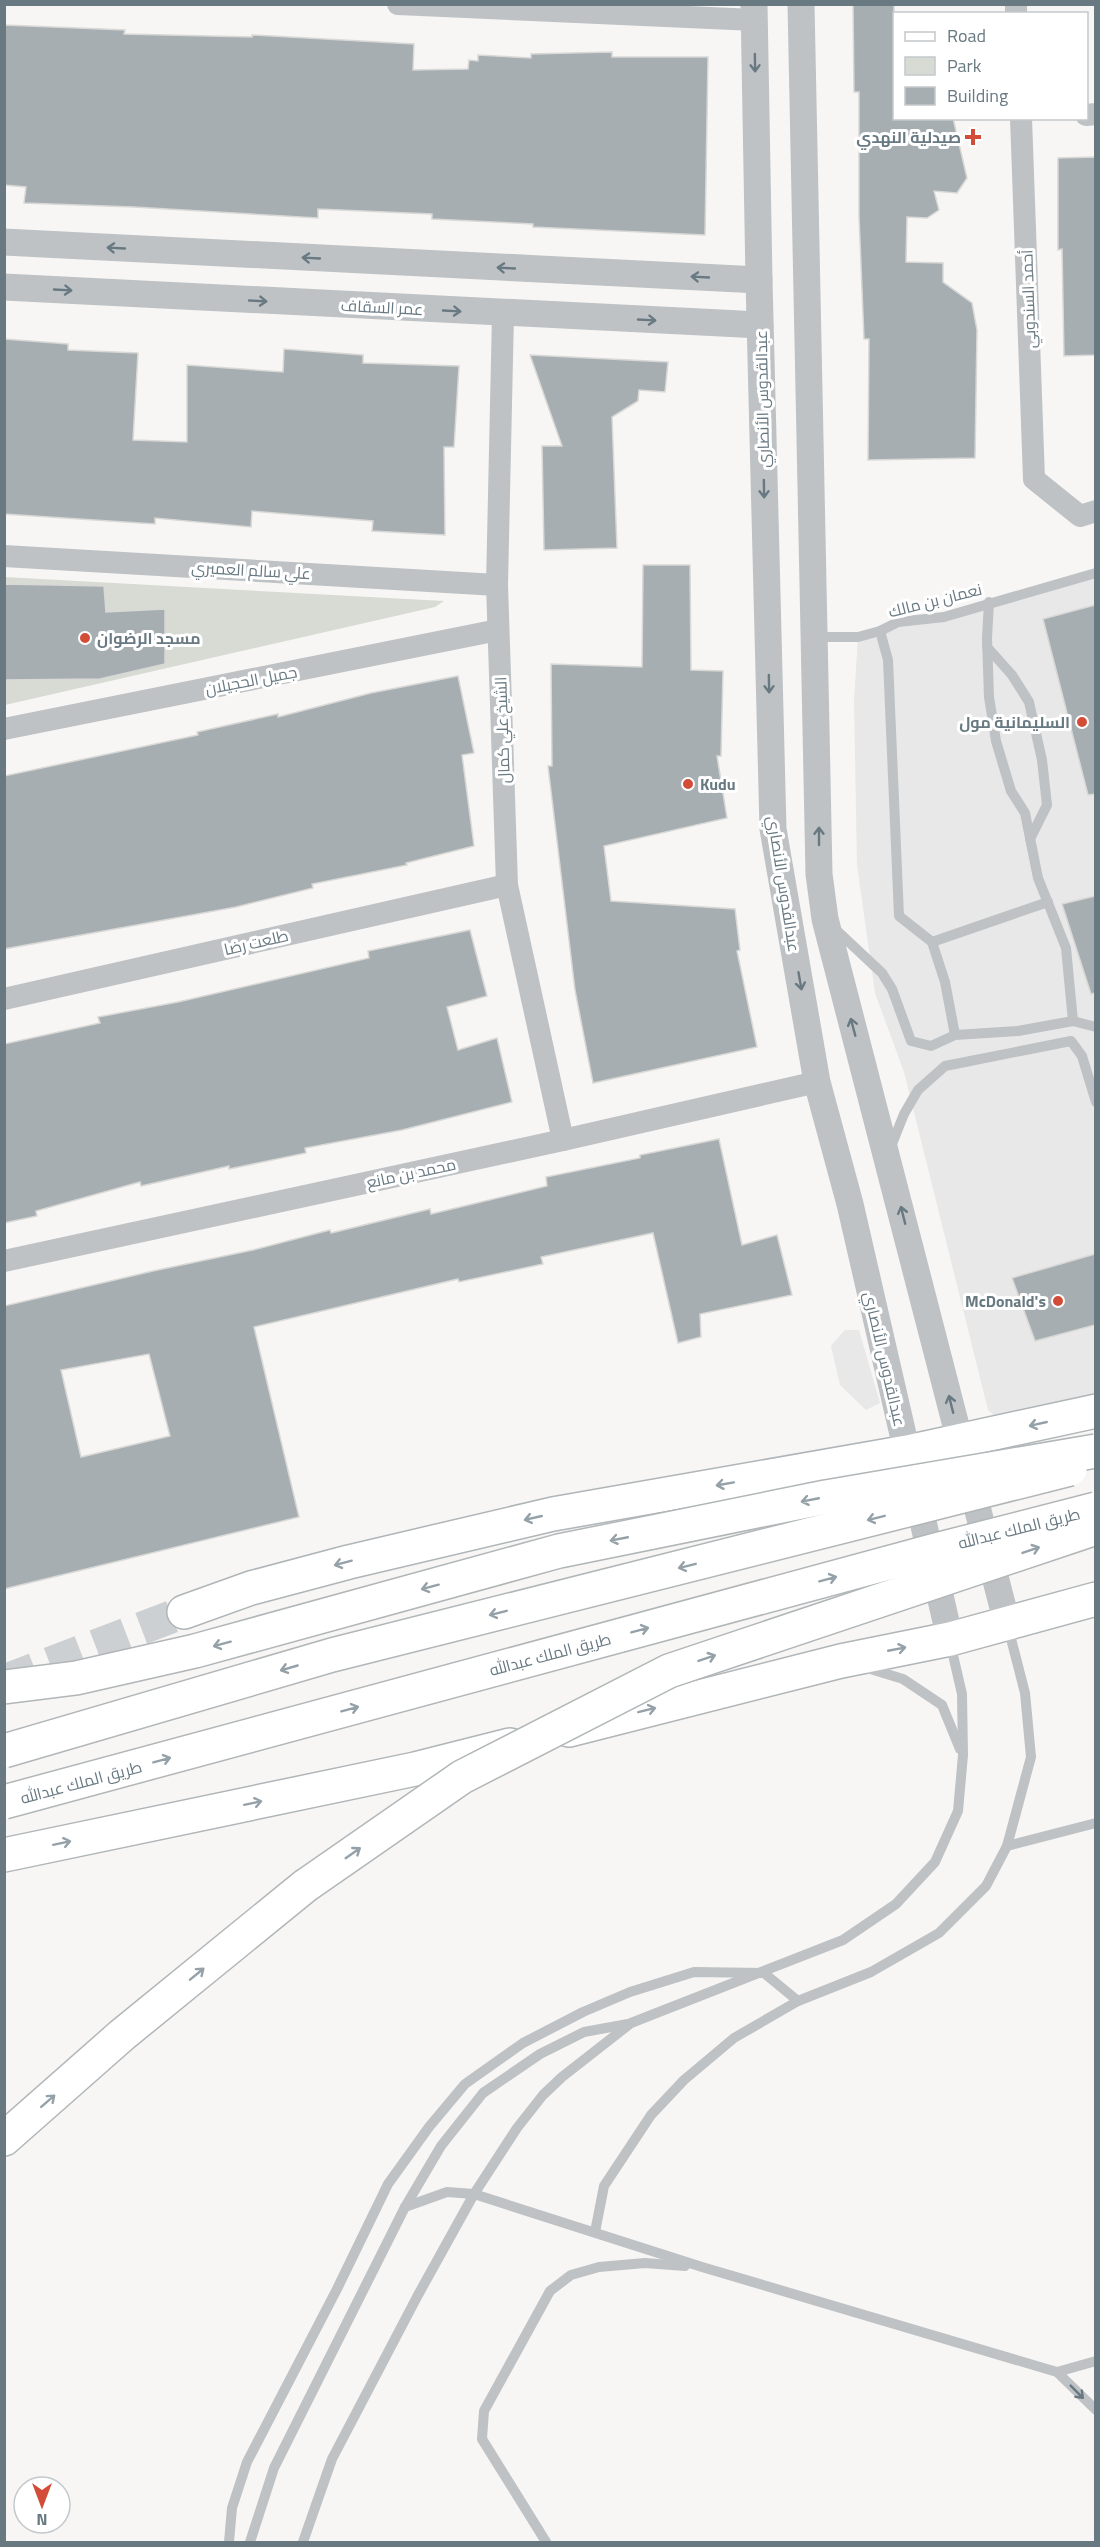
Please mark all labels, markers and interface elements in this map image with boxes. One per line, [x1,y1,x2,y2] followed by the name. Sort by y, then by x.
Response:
[893,12,1088,120] legend
[947,22,986,49] text: Road
[749,52,761,72] one-way arrow
[947,52,982,79] text: Park
[947,82,1008,109] text: Building
[856,125,961,150] place label: صيدلية النهدي
[966,130,980,144] marker: صيدلية النهدي
[107,242,127,253] one-way arrow
[1014,249,1044,349] street label: أحمد السندوبي
[301,252,321,263] one-way arrow
[496,262,516,273] one-way arrow
[691,272,711,283] one-way arrow
[52,285,72,296] one-way arrow
[340,293,424,321] street label: عمر السقاف
[247,295,267,306] one-way arrow
[442,305,462,316] one-way arrow
[637,314,657,325] one-way arrow
[749,330,777,468] street label: عبدالقدوس الأنصاري
[759,478,770,498] one-way arrow
[190,555,311,587] street label: علي سالم العميري
[886,577,984,623] street label: نعمان بن مالك
[97,626,201,650] place label: مسجد الرضوان
[78,631,92,645] marker: مسجد الرضوان
[203,659,299,701] street label: جميل الحجيلان
[764,673,775,693] one-way arrow
[488,676,518,784] street label: الشيخ علي كمال
[959,710,1070,734] place label: السليمانية مول
[1075,715,1089,729] marker: السليمانية مول
[700,772,736,796] place label: Kudu
[681,777,695,791] marker: Kudu
[759,814,807,954] street label: عبدالقدوس الأنصاري
[813,826,825,846] one-way arrow
[221,923,291,961] street label: طلعت رضا
[795,971,806,991] one-way arrow
[847,1017,859,1036] one-way arrow
[364,1152,458,1194] street label: محمد بن مانع
[897,1206,908,1225] one-way arrow
[856,1289,912,1429] street label: عبدالقدوس الأنصاري
[965,1289,1046,1313] place label: McDonald's
[1051,1294,1065,1308] marker: McDonald's
[945,1395,957,1414] one-way arrow
[1029,1418,1048,1430] one-way arrow
[716,1479,735,1490] one-way arrow
[801,1495,820,1506] one-way arrow
[955,1501,1083,1555] street label: طريق الملك عبدالله
[867,1512,886,1524] one-way arrow
[524,1513,543,1525] one-way arrow
[610,1534,629,1545] one-way arrow
[1021,1543,1040,1554] one-way arrow
[334,1558,353,1570] one-way arrow
[678,1560,697,1572] one-way arrow
[818,1573,837,1584] one-way arrow
[421,1582,440,1593] one-way arrow
[489,1608,508,1620] one-way arrow
[630,1624,649,1635] one-way arrow
[487,1626,613,1682] street label: طريق الملك عبدالله
[213,1639,232,1650] one-way arrow
[887,1643,907,1654] one-way arrow
[697,1652,716,1663] one-way arrow
[280,1663,299,1674] one-way arrow
[341,1702,360,1714] one-way arrow
[637,1704,656,1715] one-way arrow
[152,1753,171,1765] one-way arrow
[18,1754,144,1810] street label: طريق الملك عبدالله
[242,1797,262,1808] one-way arrow
[51,1837,71,1848] one-way arrow
[344,1847,361,1859] one-way arrow
[189,1968,205,1981] one-way arrow
[40,2094,55,2108] one-way arrow
[1070,2384,1084,2399] one-way arrow
[12,2475,72,2535] north arrow
[36,2508,48,2532] text: N

